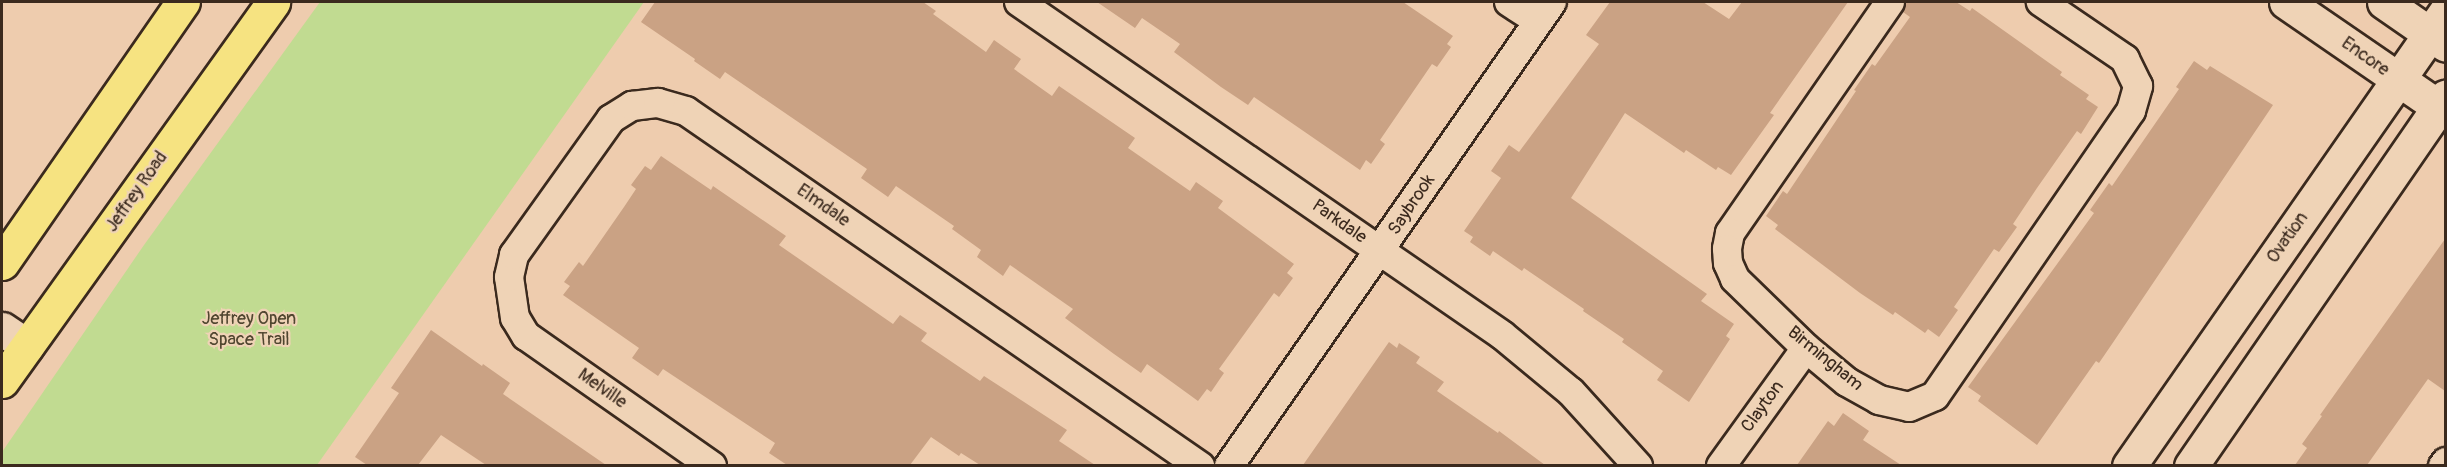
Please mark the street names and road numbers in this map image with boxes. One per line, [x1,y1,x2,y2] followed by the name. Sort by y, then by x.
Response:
[2337,33,2393,81] street label: Encore
[101,148,173,236] street label: Jeffrey Road
[1384,171,1440,239] street label: Saybrook
[792,180,854,232] street label: Elmdale
[1307,195,1371,249] street label: Parkdale
[2263,208,2313,268] street label: Ovation
[1783,322,1867,396] street label: Birmingham
[573,364,631,414] street label: Melville
[1737,377,1789,437] street label: Clayton

